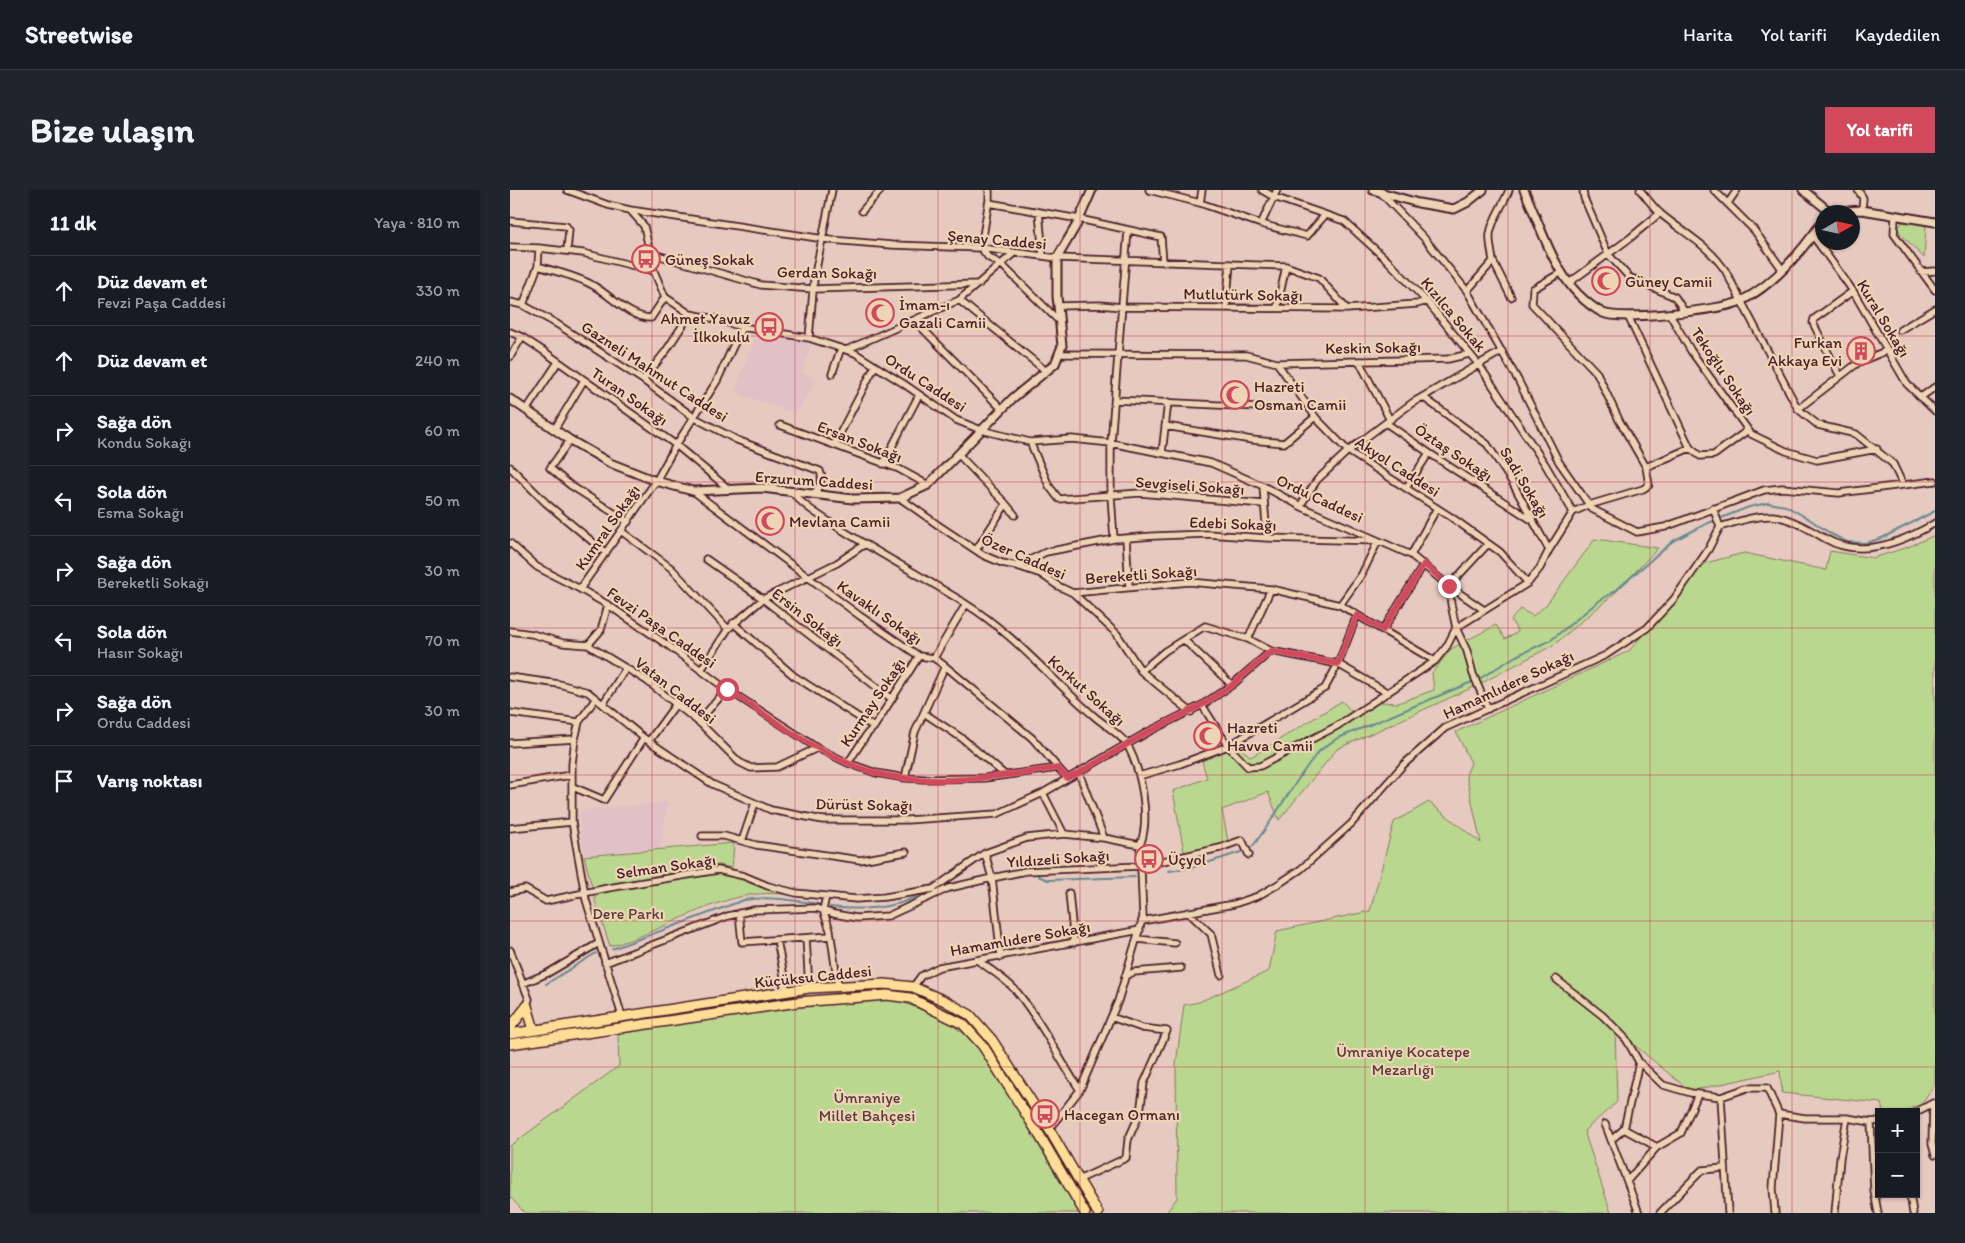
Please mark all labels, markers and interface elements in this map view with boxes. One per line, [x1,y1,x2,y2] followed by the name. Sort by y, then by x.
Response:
[25,20,133,49] text: Streetwise
[1683,24,1733,46] text: Harita
[1761,24,1827,46] text: Yol tarifi
[1855,24,1940,46] text: Kaydedilen
[1825,107,1935,153] button: Yol tarifi
[30,109,194,151] text: Bize ulaşın
[1815,205,1860,250] north arrow
[50,210,97,235] text: 11 dk
[374,213,460,232] text: Yaya · 810 m
[947,226,1047,253] street label: Şenay Caddesi
[631,244,661,274] bus stop icon: Güneş Sokak
[665,250,755,269] place label: Güneş Sokak
[777,262,877,283] street label: Gerdan Sokağı
[1591,266,1621,296] mosque icon: Güney Camii
[97,270,207,293] text: Düz devam et
[1625,272,1712,291] place label: Güney Camii
[1417,273,1491,356] street label: Kızılca Sokak
[1853,276,1914,361] street label: Kural Sokağı
[50,277,78,305] icon: ahead
[416,281,460,300] text: 330 m
[1183,284,1303,305] street label: Mutlutürk Sokağı
[97,293,226,312] text: Fevzi Paşa Caddesi
[899,295,986,332] place label: İmam-ı Gazali Camii
[865,298,895,328] mosque icon: İmam-ı Gazali Camii
[660,309,751,346] place label: Ahmet Yavuz İlkokulu
[754,312,784,342] bus stop icon: Ahmet Yavuz İlkokulu
[578,317,732,426] street label: Gazneli Mahmut Caddesi
[1687,324,1760,419] street label: Tekoğlu Sokağı
[1768,333,1842,370] place label: Furkan Akkaya Evi
[1846,336,1876,366] building icon: Furkan Akkaya Evi
[1325,337,1421,358] street label: Keskin Sokağı
[50,347,78,375] icon: ahead
[97,349,207,372] text: Düz devam et
[881,349,970,416] street label: Ordu Caddesi
[415,351,460,370] text: 240 m
[588,363,672,430] street label: Turan Sokağı
[1254,377,1346,414] place label: Hazreti Osman Camii
[1220,380,1250,410] mosque icon: Hazreti Osman Camii
[97,410,171,433] text: Sağa dön
[50,417,78,445] icon: right
[815,417,905,466] street label: Ersan Sokağı
[1411,419,1496,485] street label: Öztaş Sokağı
[425,421,460,440] text: 60 m
[1352,432,1444,501] street label: Akyol Caddesi
[97,433,191,452] text: Kondu Sokağı
[1496,443,1553,521] street label: Sadi Sokağı
[754,467,874,494] street label: Erzurum Caddesi
[1273,470,1366,527] street label: Ordu Caddesi
[1135,472,1245,499] street label: Sevgiseli Sokağı
[97,480,167,503] text: Sola dön
[571,481,644,574] street label: Kumral Sokağı
[50,487,78,515] icon: left
[425,491,460,510] text: 50 m
[97,503,184,522] text: Esma Sokağı
[755,506,785,536] mosque icon: Mevlana Camii
[789,512,890,531] place label: Mevlana Camii
[1189,512,1277,535] street label: Edebi Sokağı
[978,529,1069,584] street label: Özer Caddesi
[97,550,171,573] text: Sağa dön
[50,557,78,585] icon: right
[424,561,460,580] text: 30 m
[1085,561,1198,588] street label: Bereketli Sokağı
[97,573,209,592] text: Bereketli Sokağı
[1438,575,1461,598] route end
[833,576,926,649] street label: Kavaklı Sokağı
[604,583,720,672] street label: Fevzi Paşa Caddesi
[768,584,847,651] street label: Ersin Sokağı
[97,620,167,643] text: Sola dön
[50,627,78,655] icon: left
[425,631,460,650] text: 70 m
[97,643,183,662] text: Hasır Sokağı
[1440,646,1577,723] street label: Hamamlıdere Sokağı
[1044,651,1129,730] street label: Korkut Sokağı
[631,653,720,728] street label: Vatan Caddesi
[836,654,909,750] street label: Kurmay Sokağı
[716,678,739,701] route start
[97,690,171,713] text: Sağa dön
[50,697,78,725] icon: right
[424,701,460,720] text: 30 m
[97,713,191,732] text: Ordu Caddesi
[1227,718,1313,755] place label: Hazreti Havva Camii
[1193,721,1223,751] mosque icon: Hazreti Havva Camii
[50,767,78,795] icon: arrive
[97,769,202,792] text: Varış noktası
[815,794,913,815] street label: Dürüst Sokağı
[1134,844,1164,874] bus stop icon: Üçyol
[1006,845,1110,872] street label: Yıldızeli Sokağı
[615,850,717,883] street label: Selman Sokağı
[1168,850,1207,869] place label: Üçyol
[592,904,664,923] park label: Dere Parkı
[949,917,1092,960] street label: Hamamlıdere Sokağı
[754,961,873,992] street label: Küçüksu Caddesi
[1336,1042,1470,1079] park label: Ümraniye Kocatepe Mezarlığı
[819,1088,915,1125] park label: Ümraniye Millet Bahçesi
[1030,1099,1060,1129] bus stop icon: Hacegan Ormanı
[1064,1105,1180,1124] place label: Hacegan Ormanı
[1875,1108,1920,1198] map controls
[1875,1108,1920,1153] button: +
[1875,1153,1920,1198] button: −

